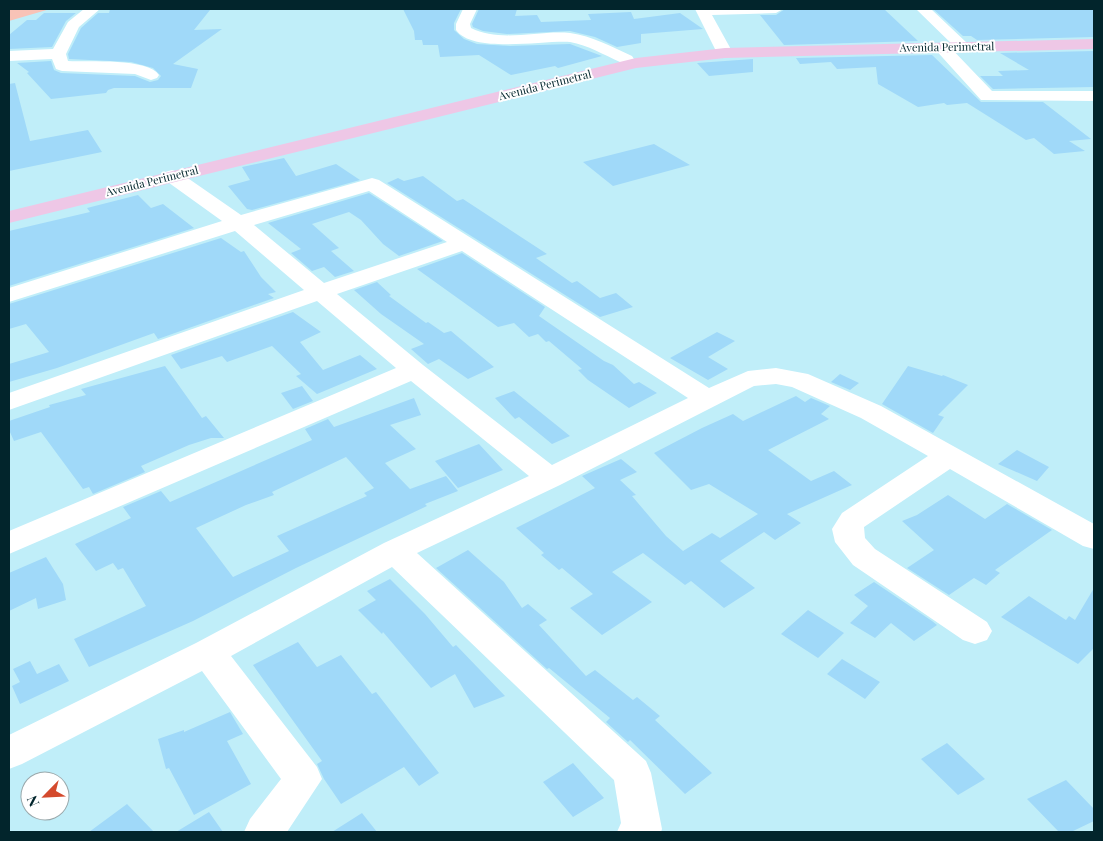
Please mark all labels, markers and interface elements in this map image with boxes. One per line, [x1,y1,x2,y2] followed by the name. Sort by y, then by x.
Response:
[898,38,995,55] street label: Avenida Perimetral
[496,66,593,104] street label: Avenida Perimetral
[103,162,200,200] street label: Avenida Perimetral
[20,771,70,821] north arrow
[22,793,43,810] text: N

